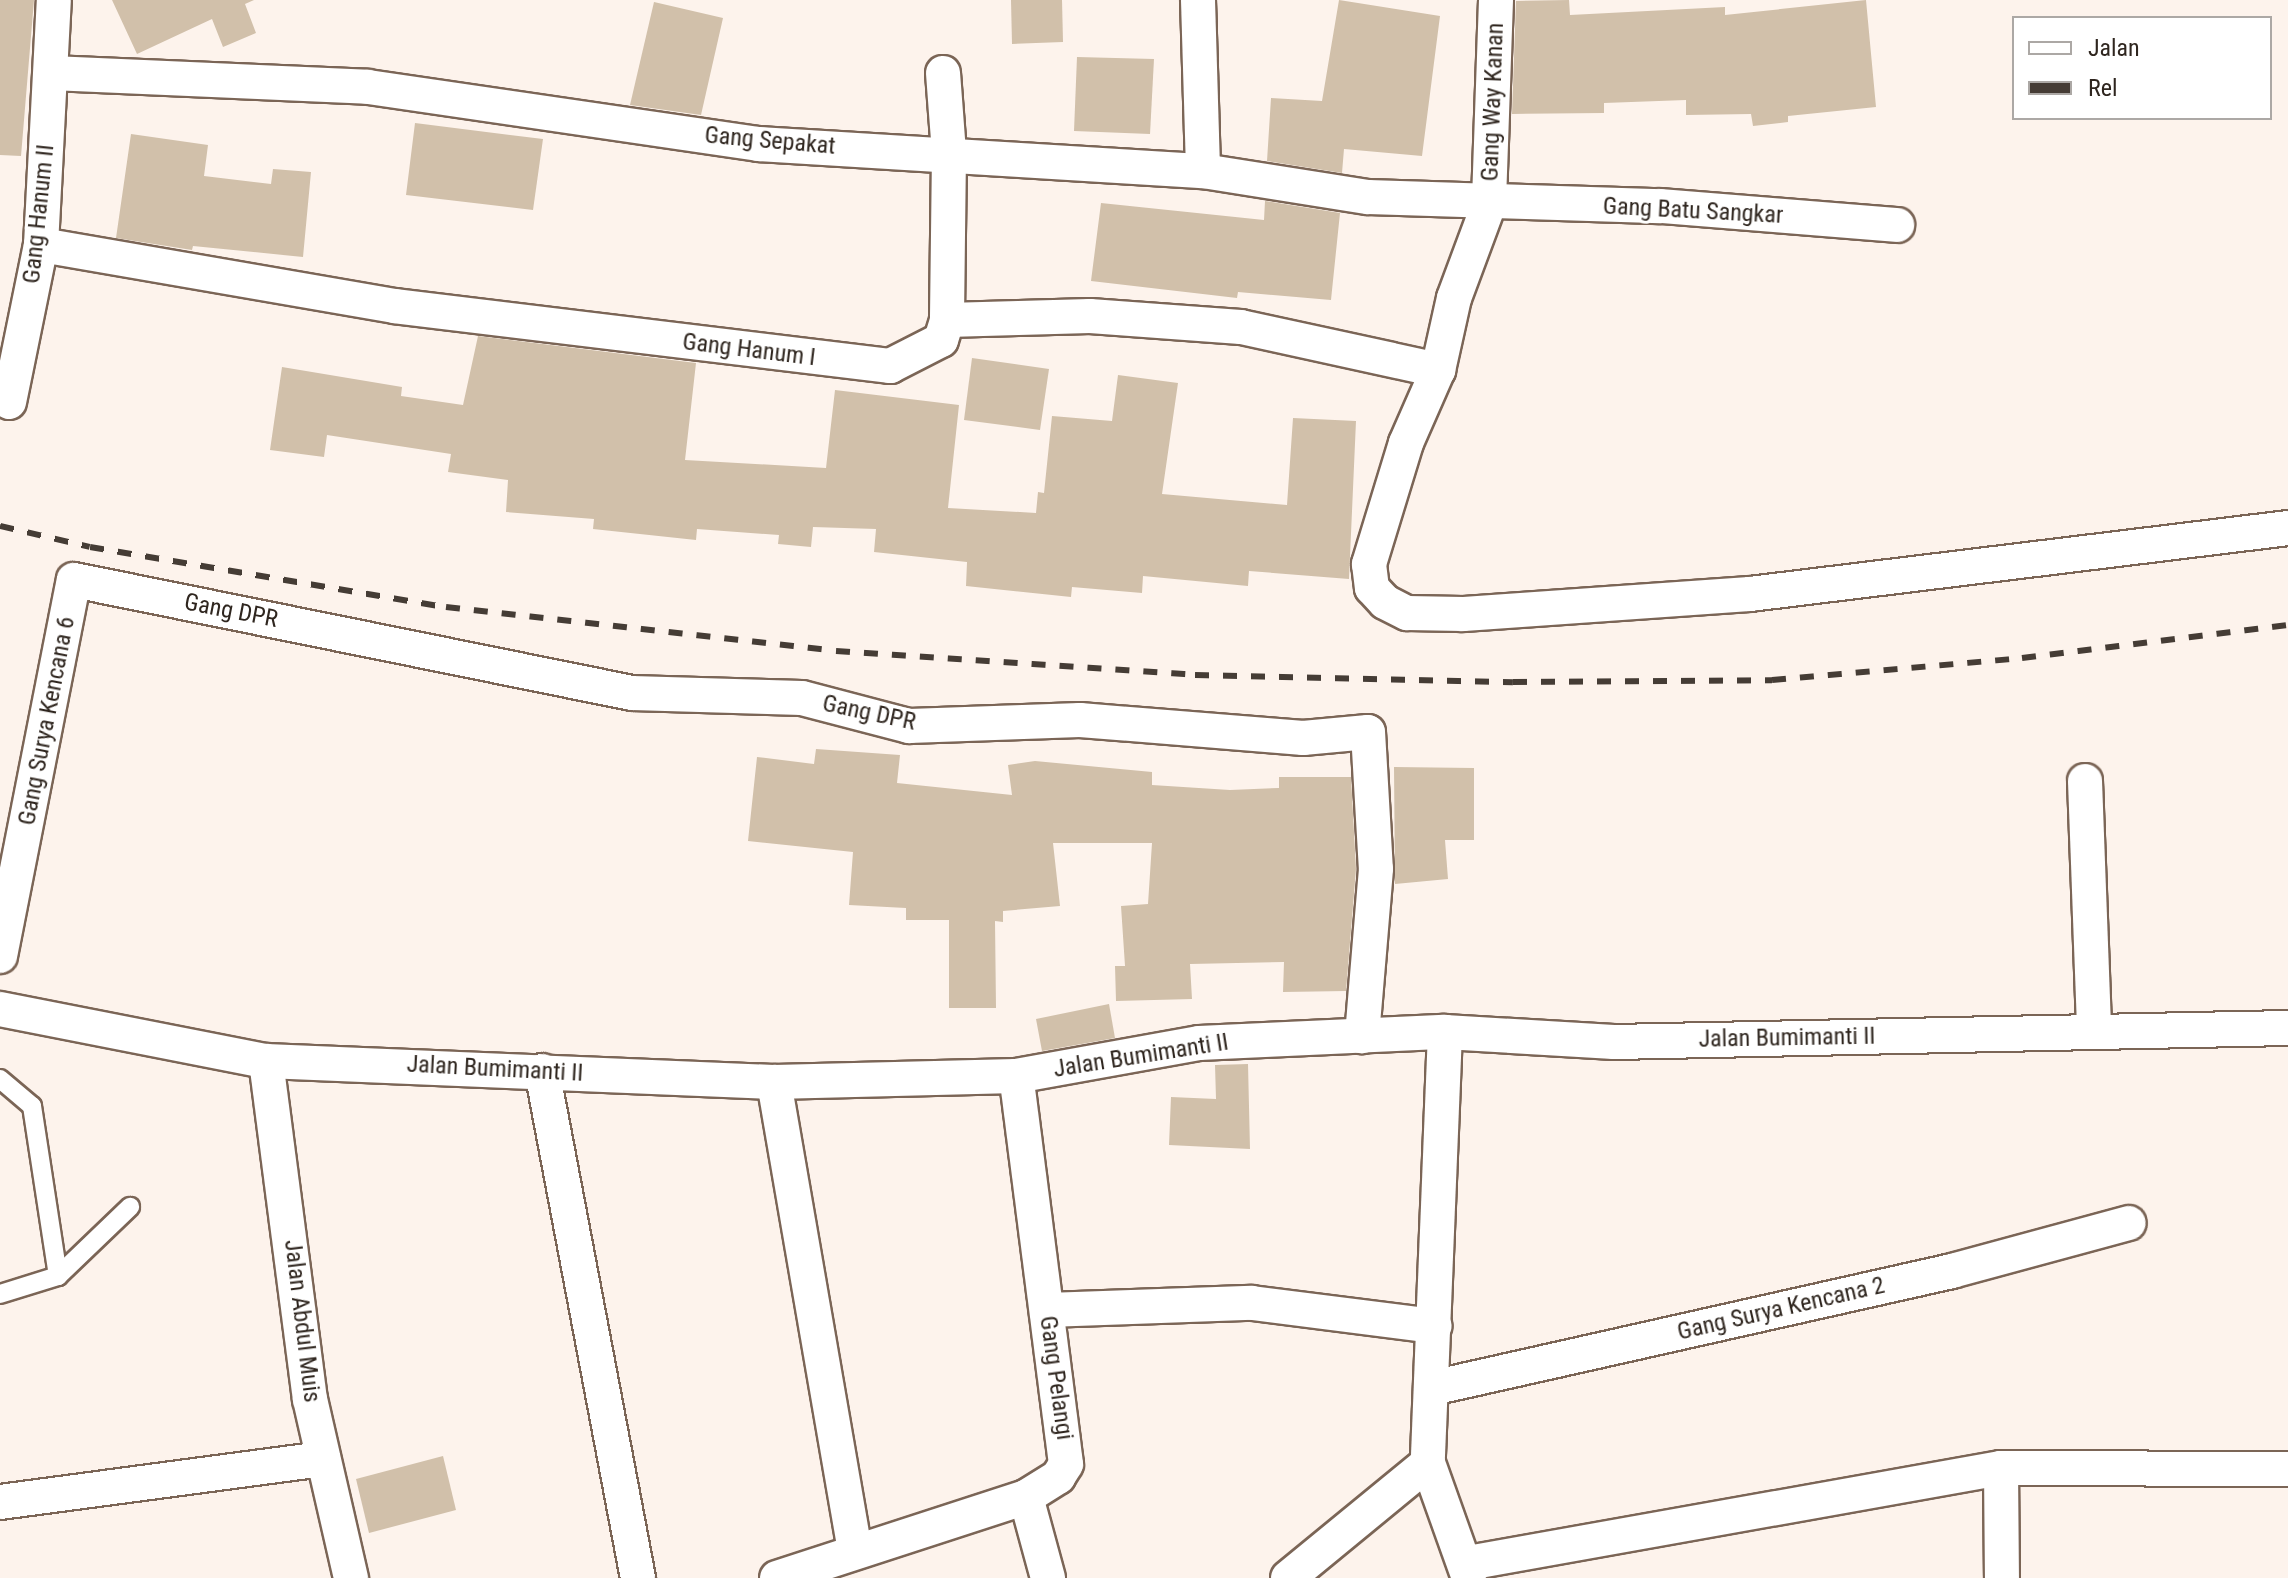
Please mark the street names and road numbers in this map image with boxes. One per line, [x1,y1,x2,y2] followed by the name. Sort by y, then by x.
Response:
[1476,22,1510,182] street label: Gang Way Kanan
[703,121,837,161] street label: Gang Sepakat
[17,143,61,285] street label: Gang Hanum II
[1602,192,1784,230] street label: Gang Batu Sangkar
[681,328,817,372] street label: Gang Hanum I
[182,588,280,634] street label: Gang DPR
[13,614,81,828] street label: Gang Surya Kencana 6
[820,689,918,737] street label: Gang DPR
[1698,1022,1876,1054] street label: Jalan Bumimanti II
[1051,1028,1231,1084] street label: Jalan Bumimanti II
[406,1050,584,1088] street label: Jalan Bumimanti II
[278,1238,326,1404] street label: Jalan Abdul Muis
[1675,1271,1887,1347] street label: Gang Surya Kencana 2
[1033,1314,1079,1442] street label: Gang Pelangi

